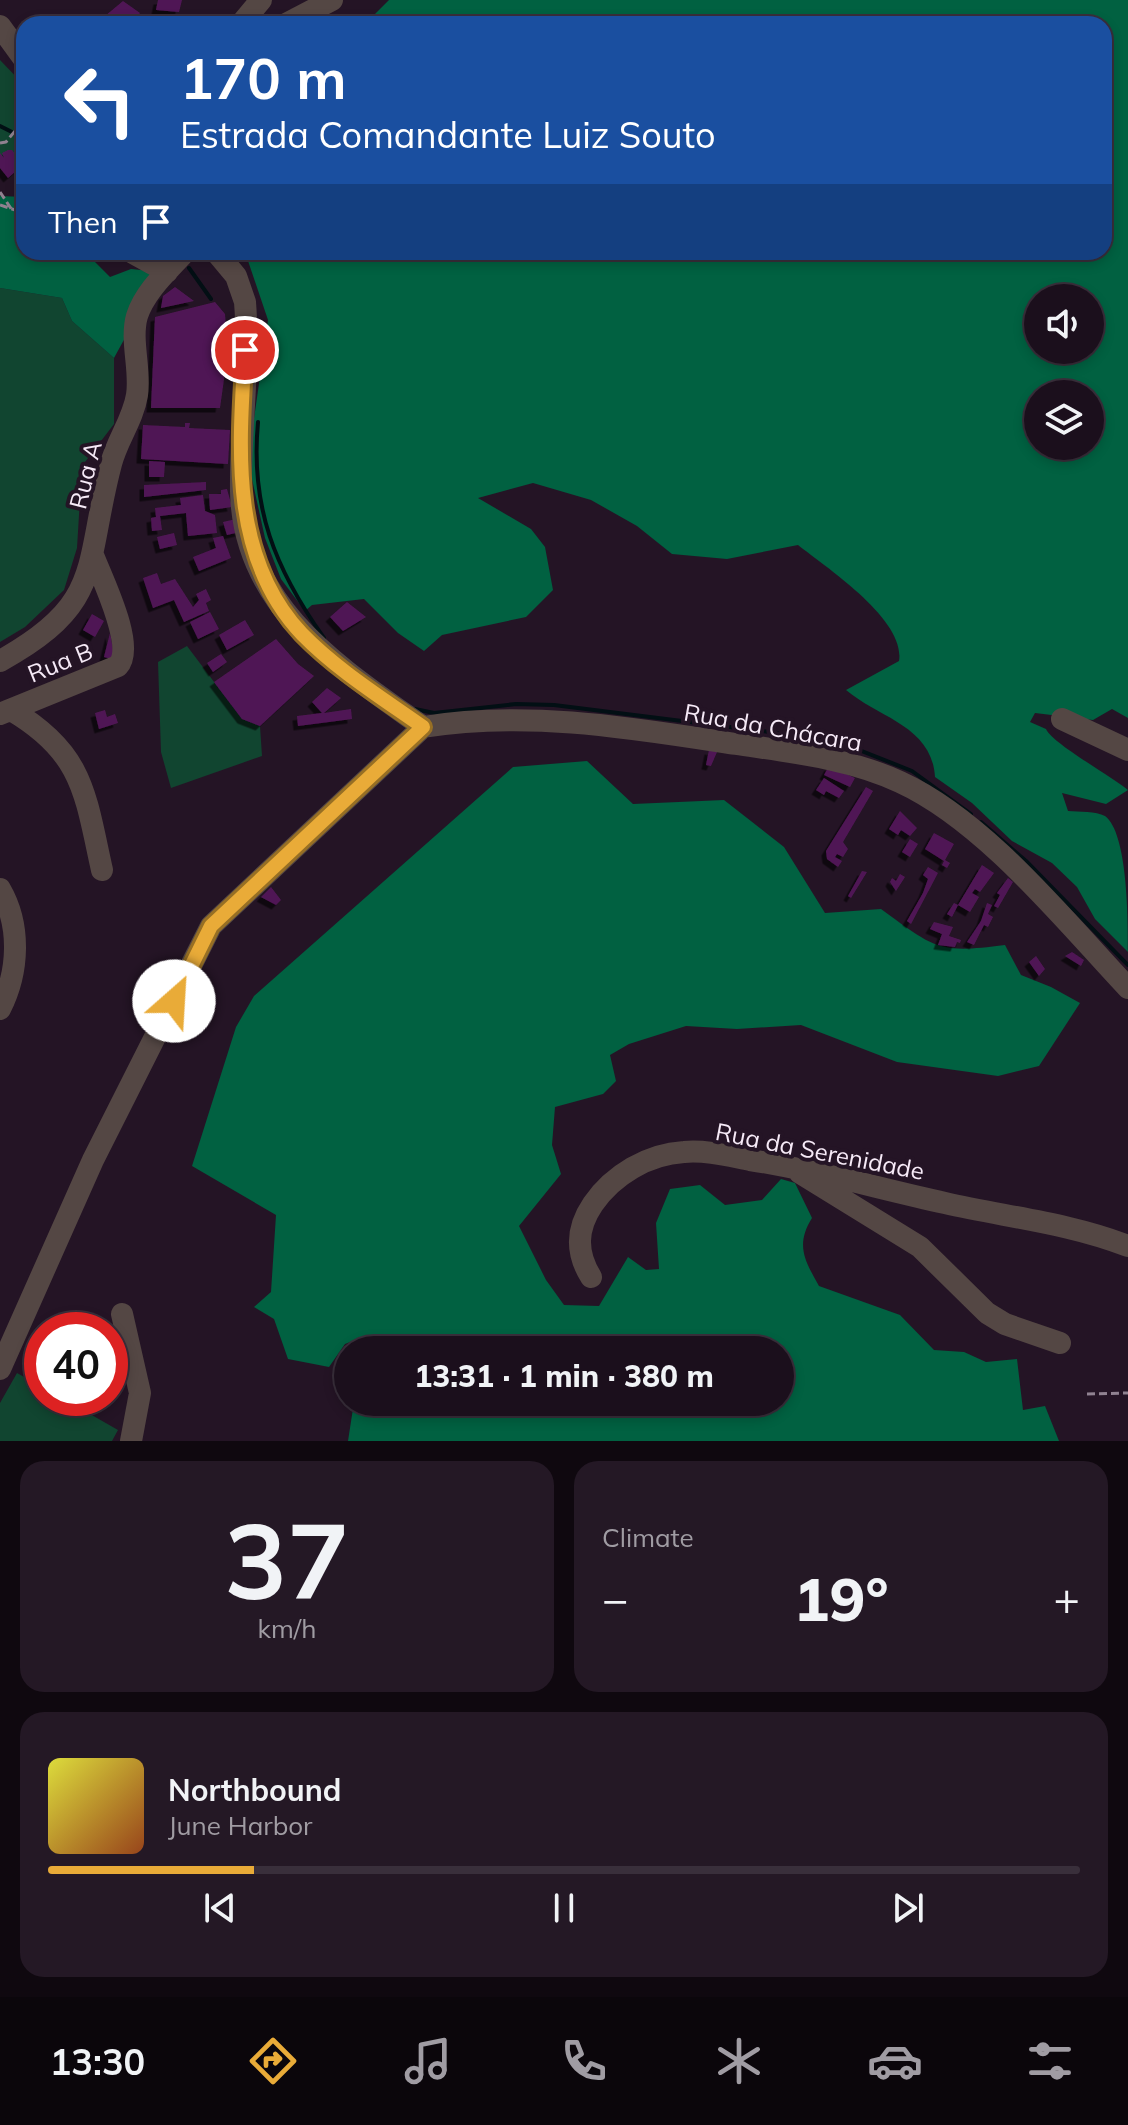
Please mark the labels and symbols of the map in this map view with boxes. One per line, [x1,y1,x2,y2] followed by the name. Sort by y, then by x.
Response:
[211,316,279,384] pin
[62,438,108,512] street label: Rua A
[23,635,97,689] street label: Rua B
[682,697,864,757] street label: Rua da Chácara
[132,959,216,1043] position arrow
[713,1116,927,1186] street label: Rua da Serenidade
[24,1312,128,1416] speed limit sign: 40

